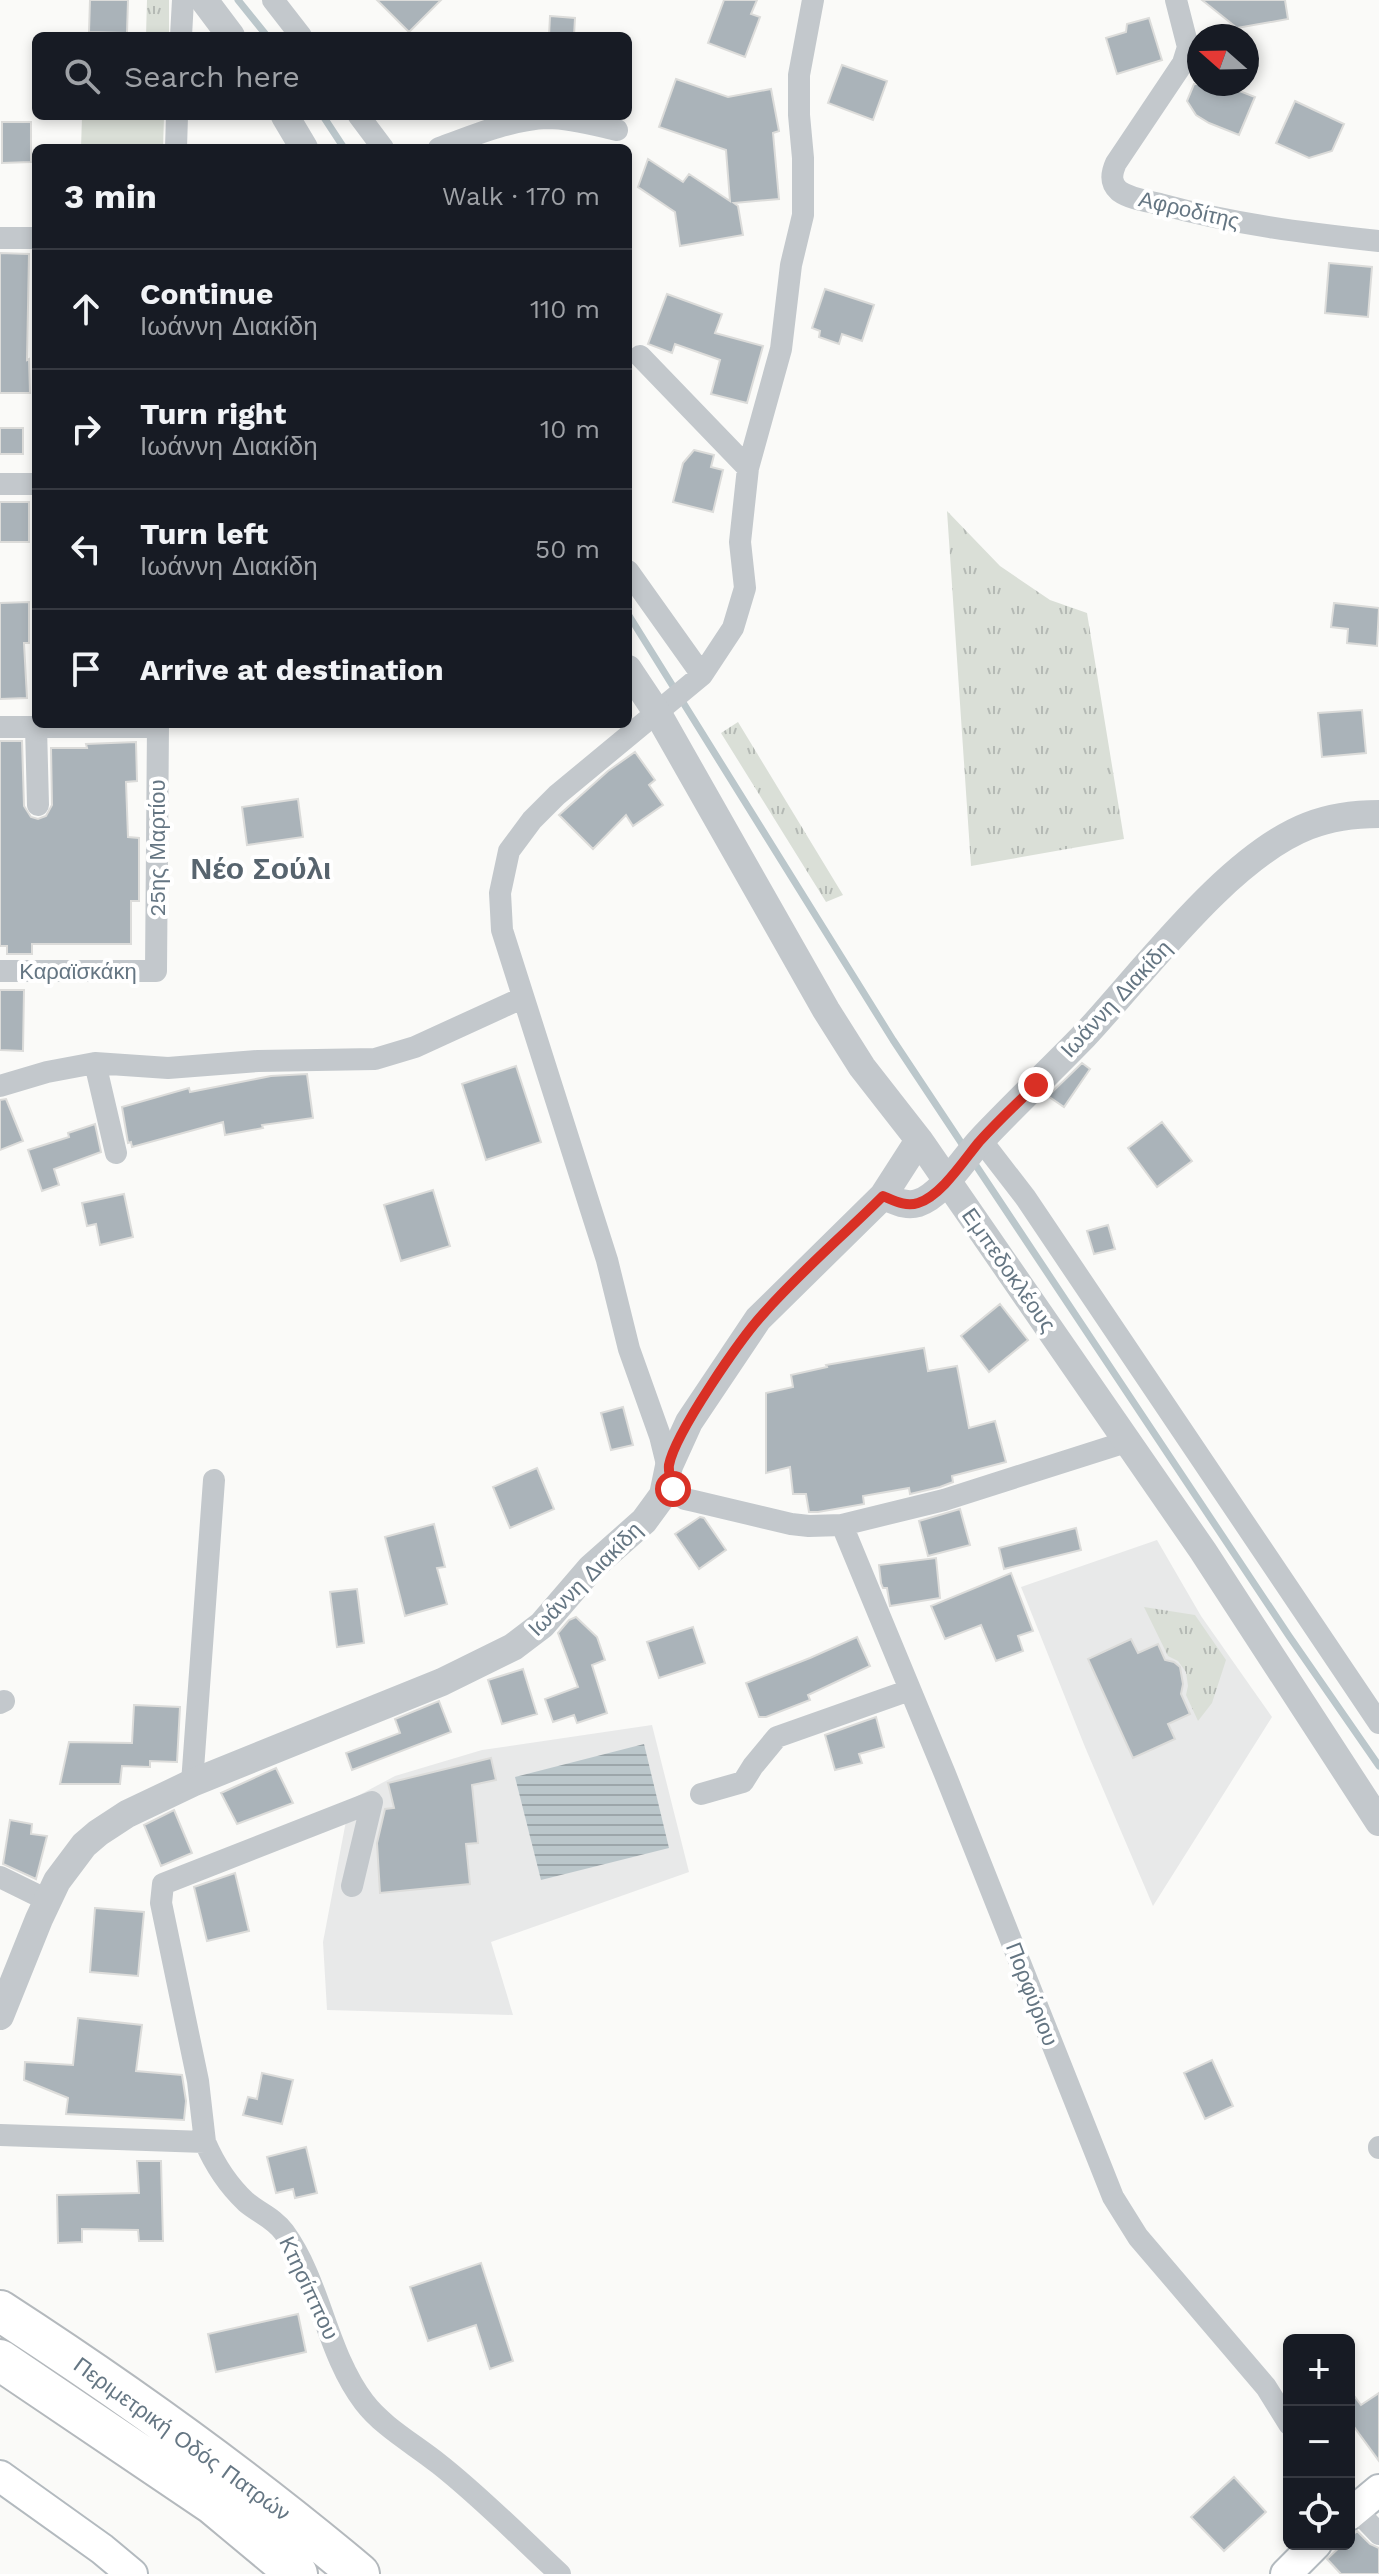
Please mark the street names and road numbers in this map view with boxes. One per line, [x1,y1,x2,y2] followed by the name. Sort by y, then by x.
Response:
[1136,186,1242,234] street label: Αφροδίτης
[145,779,170,917] street label: 25ης Μαρτίου
[1056,935,1176,1063] street label: Ιωάννη Διακίδη
[19,959,137,984] street label: Καραϊσκάκη
[957,1203,1061,1337] street label: Εμπεδοκλέους
[523,1517,647,1641] street label: Ιωάννη Διακίδη
[1001,1939,1063,2049] street label: Πορφύριου
[274,2233,344,2343] street label: Κτησίππου
[69,2352,295,2526] street label: Περιμετρική Οδός Πατρών

